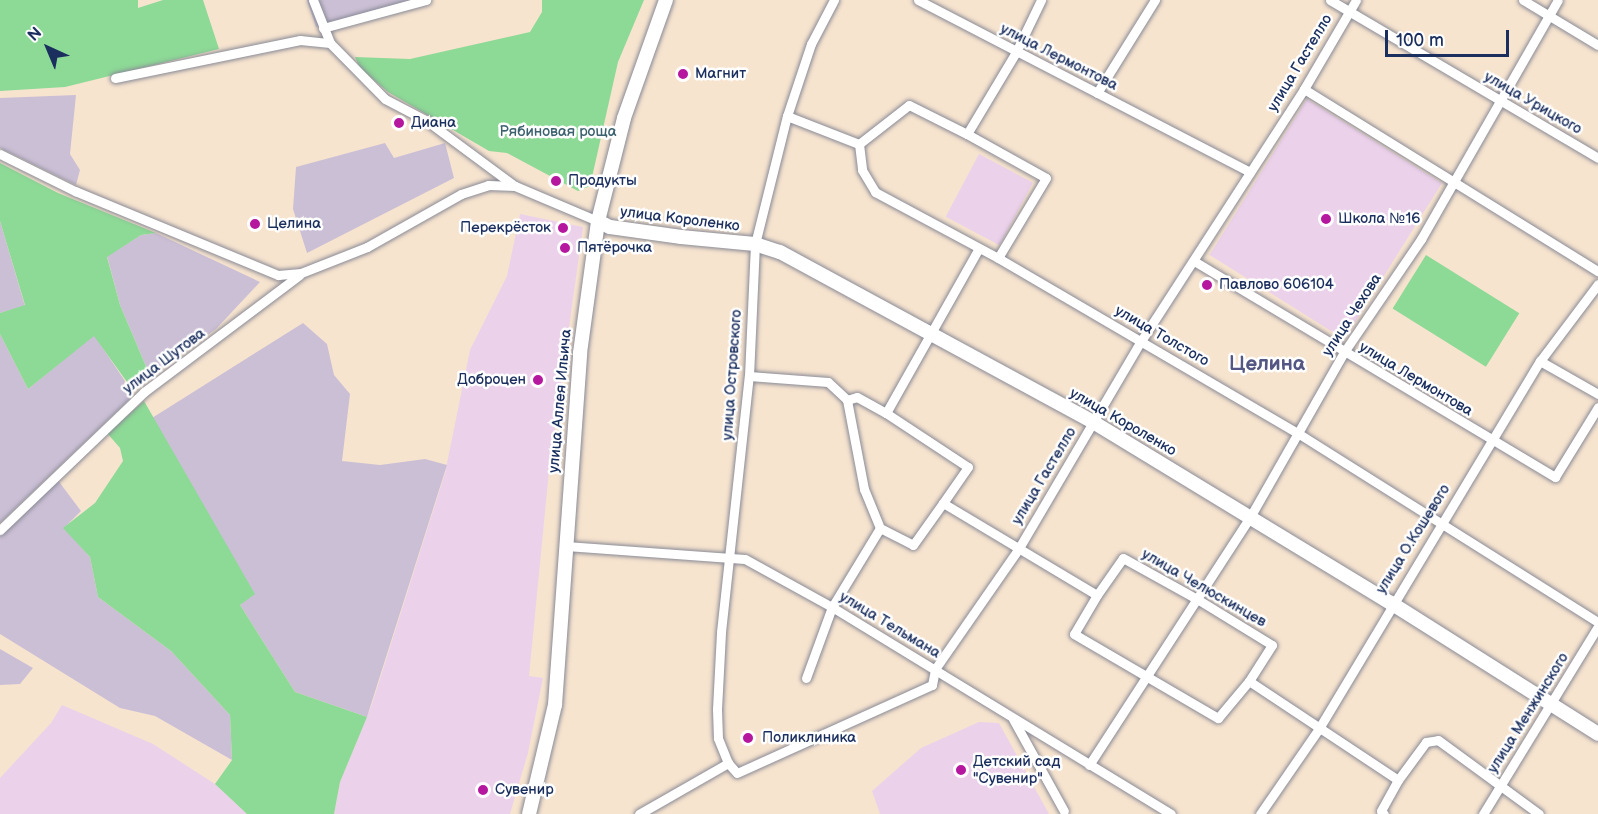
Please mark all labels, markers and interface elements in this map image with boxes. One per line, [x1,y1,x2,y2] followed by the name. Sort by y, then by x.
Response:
[1264,11,1336,115] street label: улица Гастелло
[18,18,78,78] north arrow
[1388,18,1512,56] scale bar
[997,20,1121,94] street label: улица Лермонтова
[24,24,46,46] text: N
[1396,30,1444,51] text: 100 m
[695,65,746,83] place label: Магнит
[676,67,690,81] marker: Магнит
[1481,68,1585,138] street label: улица Урицкого
[411,114,456,132] place label: Диана
[392,116,406,130] marker: Диана
[499,123,617,141] park label: Рябиновая роща
[568,172,637,190] place label: Продукты
[549,174,563,188] marker: Продукты
[619,203,741,235] street label: улица Короленко
[1338,210,1420,228] place label: Школа №16
[1319,212,1333,226] marker: Школа №16
[267,215,321,233] place label: Целина
[248,217,262,231] marker: Целина
[460,219,551,237] place label: Перекрёсток
[556,221,570,235] marker: Перекрёсток
[577,239,652,257] place label: Пятёрочка
[558,241,572,255] marker: Пятёрочка
[1319,270,1385,360] street label: улица Чехова
[1219,276,1334,294] place label: Павлово 606104
[1200,278,1214,292] marker: Павлово 606104
[1112,302,1212,370] street label: улица Толстого
[718,309,746,441] street label: улица Островского
[119,324,209,398] street label: улица Шутова
[545,328,575,474] street label: улица Аллея Ильича
[1356,338,1476,420] street label: улица Лермонтова
[1229,351,1305,377] district label: Целина
[457,371,526,389] place label: Доброцен
[531,373,545,387] marker: Доброцен
[1066,384,1180,460] street label: улица Короленко
[1008,424,1080,528] street label: улица Гастелло
[1372,481,1454,597] street label: улица О.Кошевого
[1139,545,1269,631] street label: улица Челюскинцев
[836,588,944,662] street label: улица Тельмана
[1484,650,1572,776] street label: улица Менжинского
[739,729,757,747] marker: Поликлиника
[762,729,856,747] place label: Поликлиника
[973,752,1060,787] place label: Детский сад "Сувенир"
[954,763,968,777] marker: Детский сад "Сувенир"
[495,781,554,799] place label: Сувенир
[476,783,490,797] marker: Сувенир

